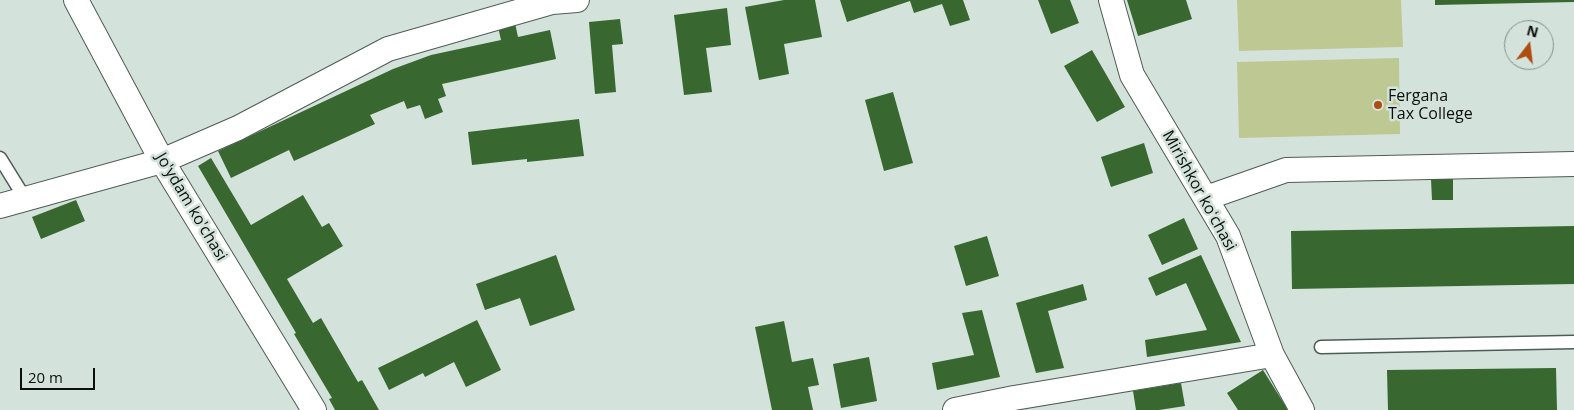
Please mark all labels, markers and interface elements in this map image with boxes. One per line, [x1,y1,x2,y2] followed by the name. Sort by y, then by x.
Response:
[1504,20,1554,70] north arrow
[1525,20,1541,42] text: N
[1388,86,1473,124] place label: Fergana Tax College
[1372,99,1384,111] marker: Fergana Tax College
[1158,127,1240,255] street label: Mirishkor koʻchasi
[151,149,231,265] street label: Jo'ydam ko'chasi
[22,358,98,390] scale bar
[28,367,63,387] text: 20 m

